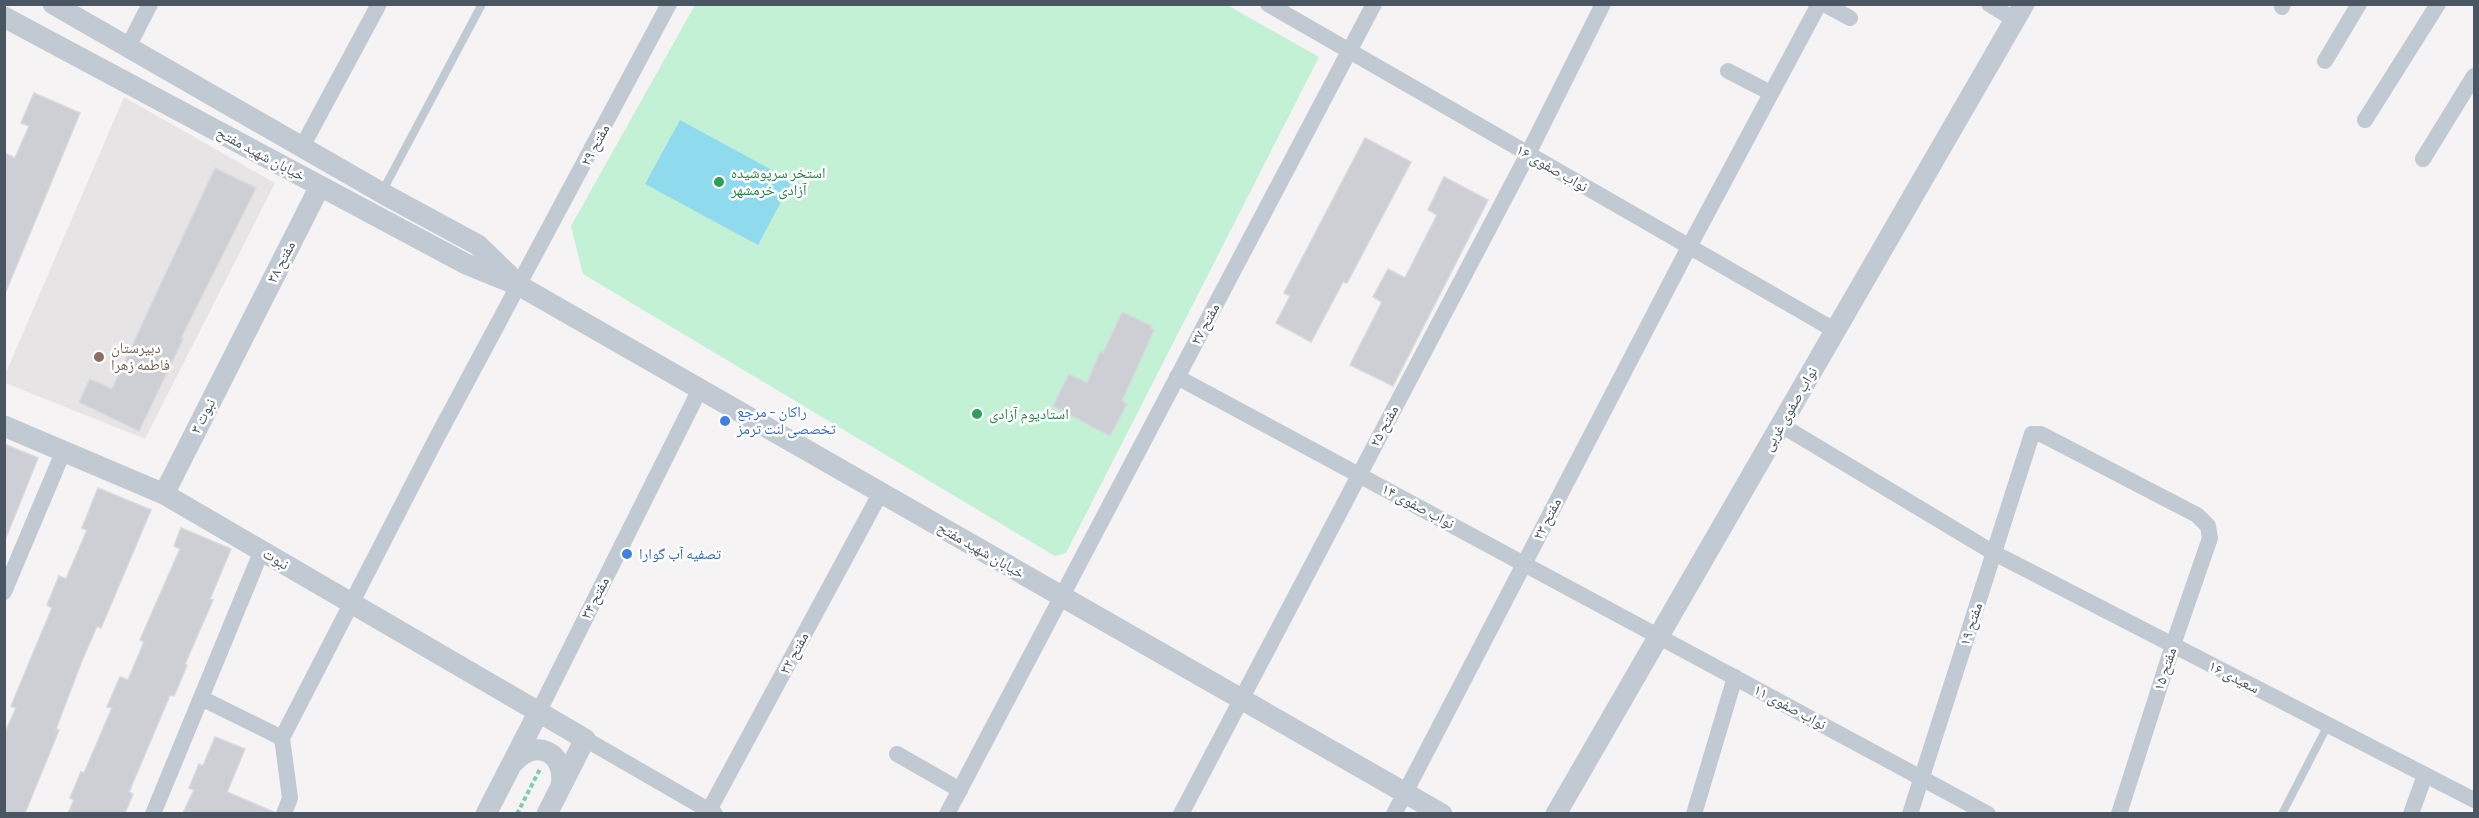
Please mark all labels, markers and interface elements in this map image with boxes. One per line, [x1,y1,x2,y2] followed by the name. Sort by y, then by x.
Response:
[576,121,614,169] street label: مفتح ۲۹
[213,122,309,186] street label: خیابان شهید مفتح
[1513,139,1591,197] street label: نواب صفوی ۱۶
[730,163,826,200] place label: استخر سرپوشیده آزادی خرمشهر
[712,175,726,189] marker: استخر سرپوشیده آزادی خرمشهر
[262,237,300,286] street label: مفتح ۳۸
[1186,300,1224,348] street label: مفتح ۲۷
[111,338,170,374] place label: دبیرستان فاطمه زهرا
[92,350,106,364] marker: دبیرستان فاطمه زهرا
[1758,363,1822,455] street label: نواب صفوی غربی
[186,395,219,437] street label: نبوت ۳
[736,402,836,439] place label: راکان - مرجع تخصصی لنت ترمز
[1365,402,1403,450] street label: مفتح ۲۵
[989,404,1069,424] place label: استادیوم آزادی
[970,407,984,421] marker: استادیوم آزادی
[718,414,732,428] marker: راکان - مرجع تخصصی لنت ترمز
[1378,478,1458,534] street label: نواب صفوی ۱۴
[1528,494,1566,543] street label: مفتح ۲۳
[934,517,1029,583] street label: خیابان شهید مفتح
[260,543,293,574] street label: نبوت
[639,544,722,563] place label: تصفیه آب گوارا
[620,547,634,561] marker: تصفیه آب گوارا
[576,573,614,622] street label: مفتح ۳۴
[1955,600,1987,648] street label: مفتح ۱۹
[775,629,813,677] street label: مفتح ۳۲
[2149,645,2181,693] street label: مفتح ۱۵
[2205,656,2263,698] street label: سعیدی ۱۶
[1750,679,1830,735] street label: نواب صفوی ۱۱

